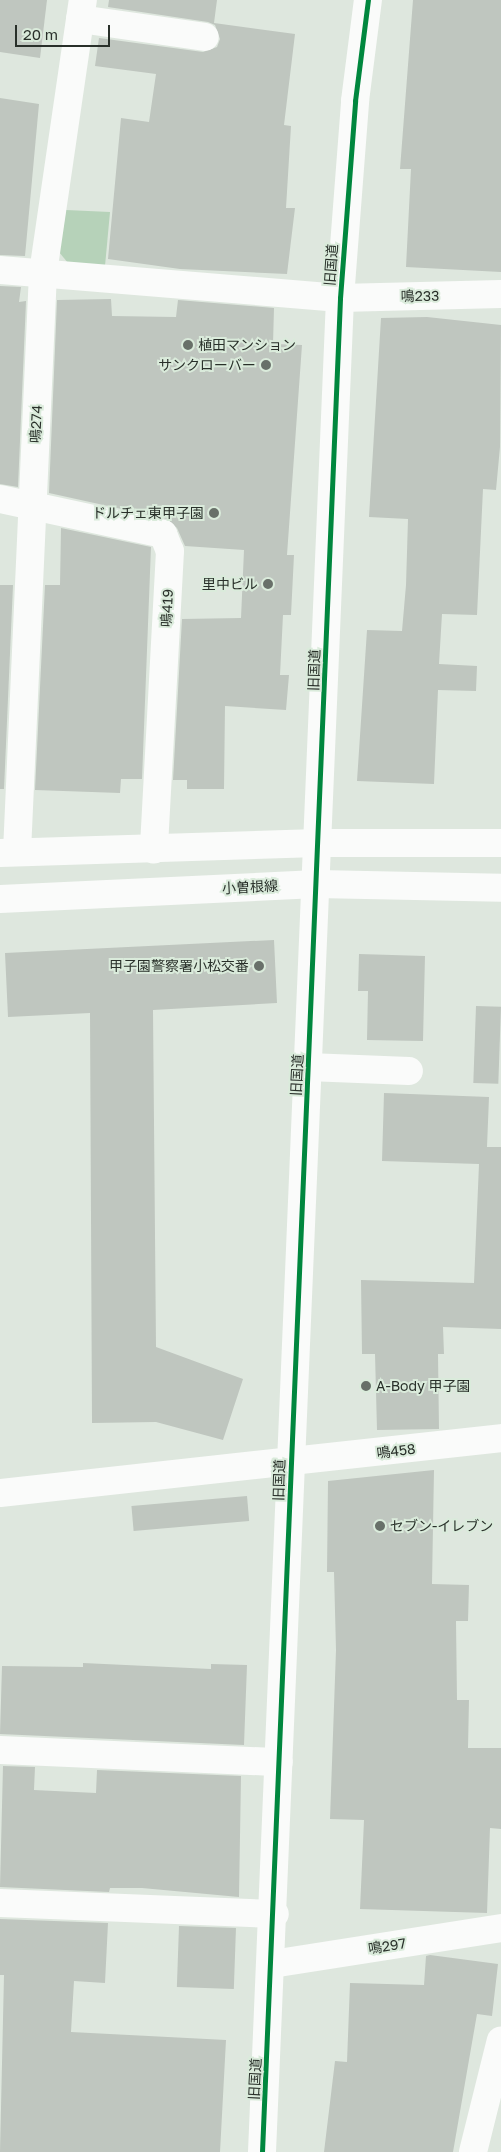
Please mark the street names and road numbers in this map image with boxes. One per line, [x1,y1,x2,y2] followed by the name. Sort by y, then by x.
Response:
[321,243,341,287] street label: 旧国道
[401,287,439,305] street label: 鳴233
[27,405,45,443] street label: 鳴274
[158,589,176,627] street label: 鳴419
[305,649,323,691] street label: 旧国道
[222,877,278,897] street label: 小曽根線
[288,1054,306,1096] street label: 旧国道
[376,1440,416,1462] street label: 鳴458
[270,1459,288,1501] street label: 旧国道
[367,1935,407,1957] street label: 鳴297
[246,2058,264,2100] street label: 旧国道

